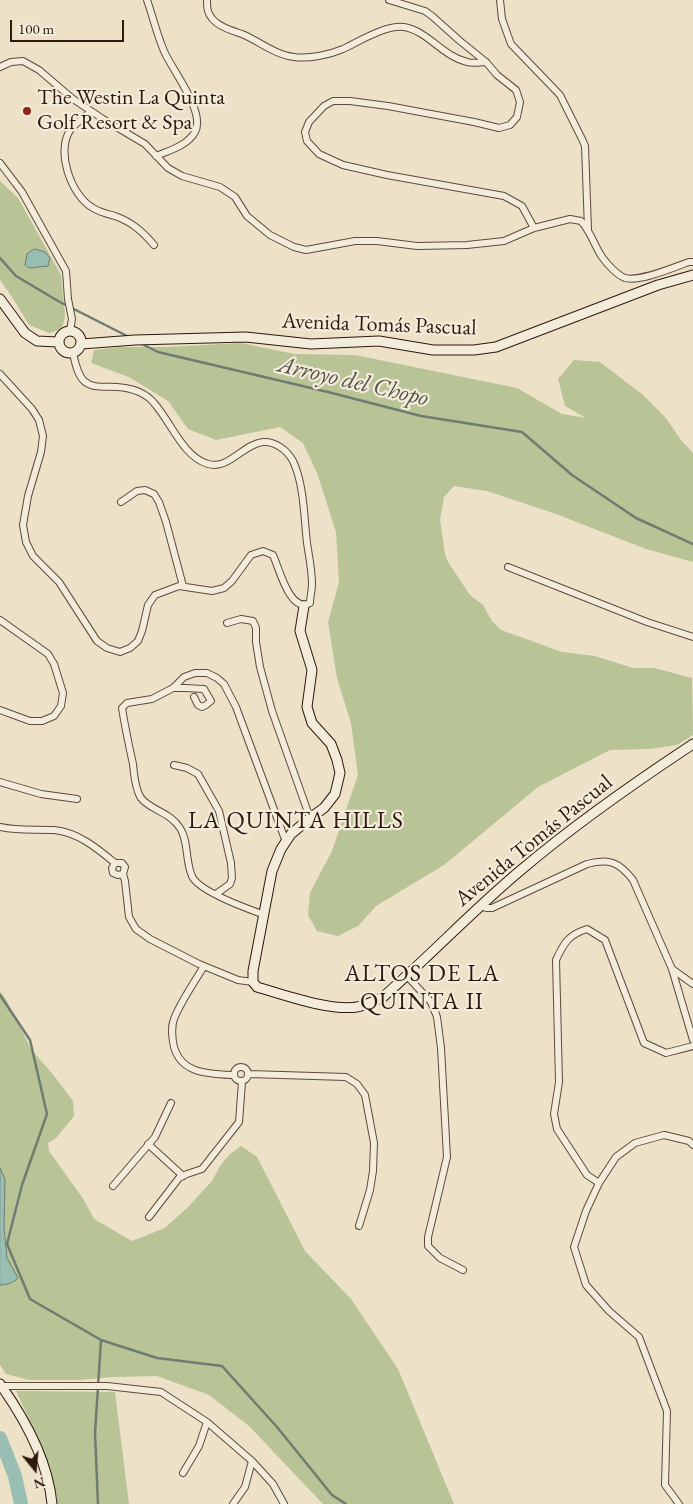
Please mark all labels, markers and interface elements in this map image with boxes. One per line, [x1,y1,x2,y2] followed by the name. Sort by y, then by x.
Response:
[12,10,126,42] scale bar
[18,19,54,38] text: 100 m
[37,85,225,136] place label: The Westin La Quinta Golf Resort & Spa
[21,105,33,117] marker: The Westin La Quinta Golf Resort & Spa
[281,308,477,342] street label: Avenida Tomás Pascual
[275,351,431,413] water label: Arroyo del Chopo
[450,769,618,913] street label: Avenida Tomás Pascual
[186,807,406,835] district label: LA QUINTA HILLS
[343,960,501,1016] district label: ALTOS DE LA QUINTA II
[10,1444,60,1494] north arrow
[31,1473,47,1494] text: N

